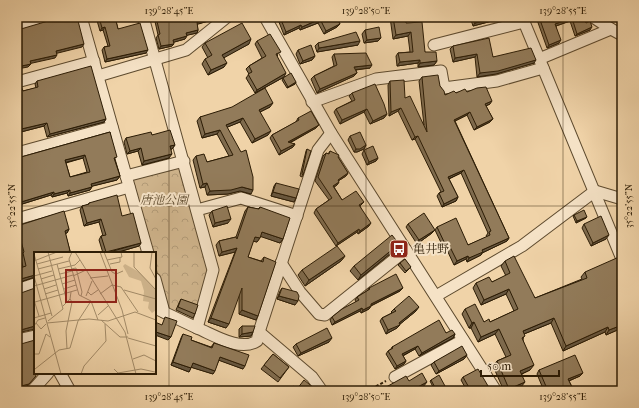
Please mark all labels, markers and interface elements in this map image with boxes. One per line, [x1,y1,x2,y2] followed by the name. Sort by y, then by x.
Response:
[145,5,193,17] text: 139°28'45"E
[342,5,390,17] text: 139°28'50"E
[539,5,587,17] text: 139°28'55"E
[6,183,18,228] text: 35°22'55"N
[623,183,635,228] text: 35°22'55"N
[140,193,190,207] park label: 唐池公園
[388,238,410,260] bus stop icon: 亀井野
[413,242,449,256] place label: 亀井野
[34,252,156,374] inset map
[481,352,559,378] scale bar
[487,359,511,373] text: 50 m
[145,391,193,403] text: 139°28'45"E
[342,391,390,403] text: 139°28'50"E
[539,391,587,403] text: 139°28'55"E

